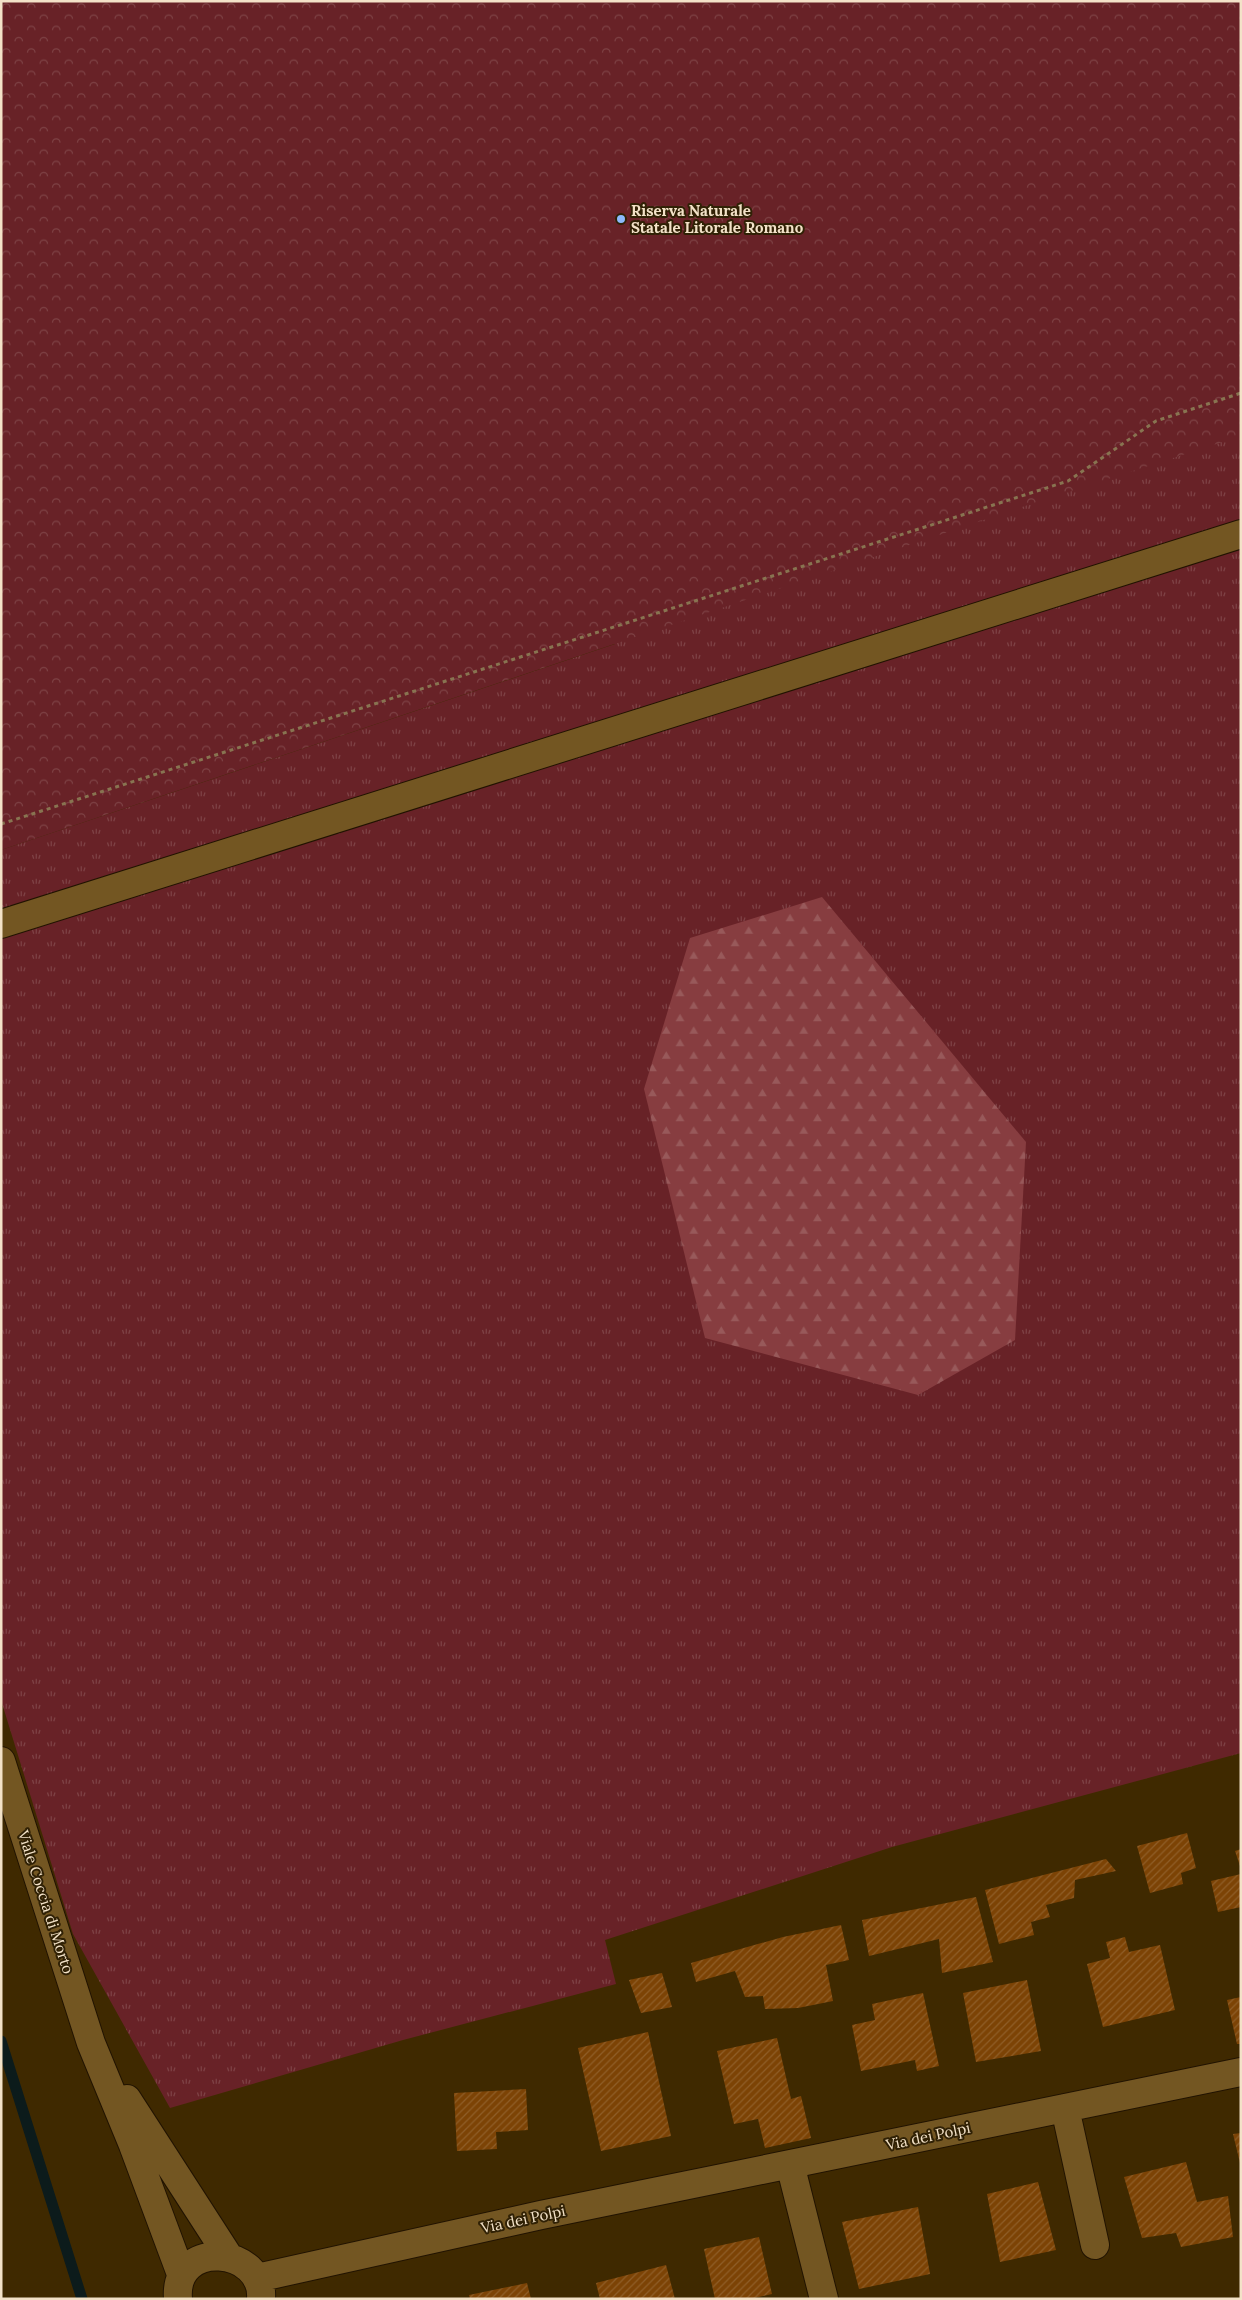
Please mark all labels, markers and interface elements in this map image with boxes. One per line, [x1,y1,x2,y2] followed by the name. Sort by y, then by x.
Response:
[631,201,804,237] place label: Riserva Naturale Statale Litorale Romano
[615,213,627,225] marker: Riserva Naturale Statale Litorale Romano
[14,1827,78,1976] street label: Viale Coccia di Morto
[883,2118,972,2154] street label: Via dei Polpi
[478,2201,567,2237] street label: Via dei Polpi

